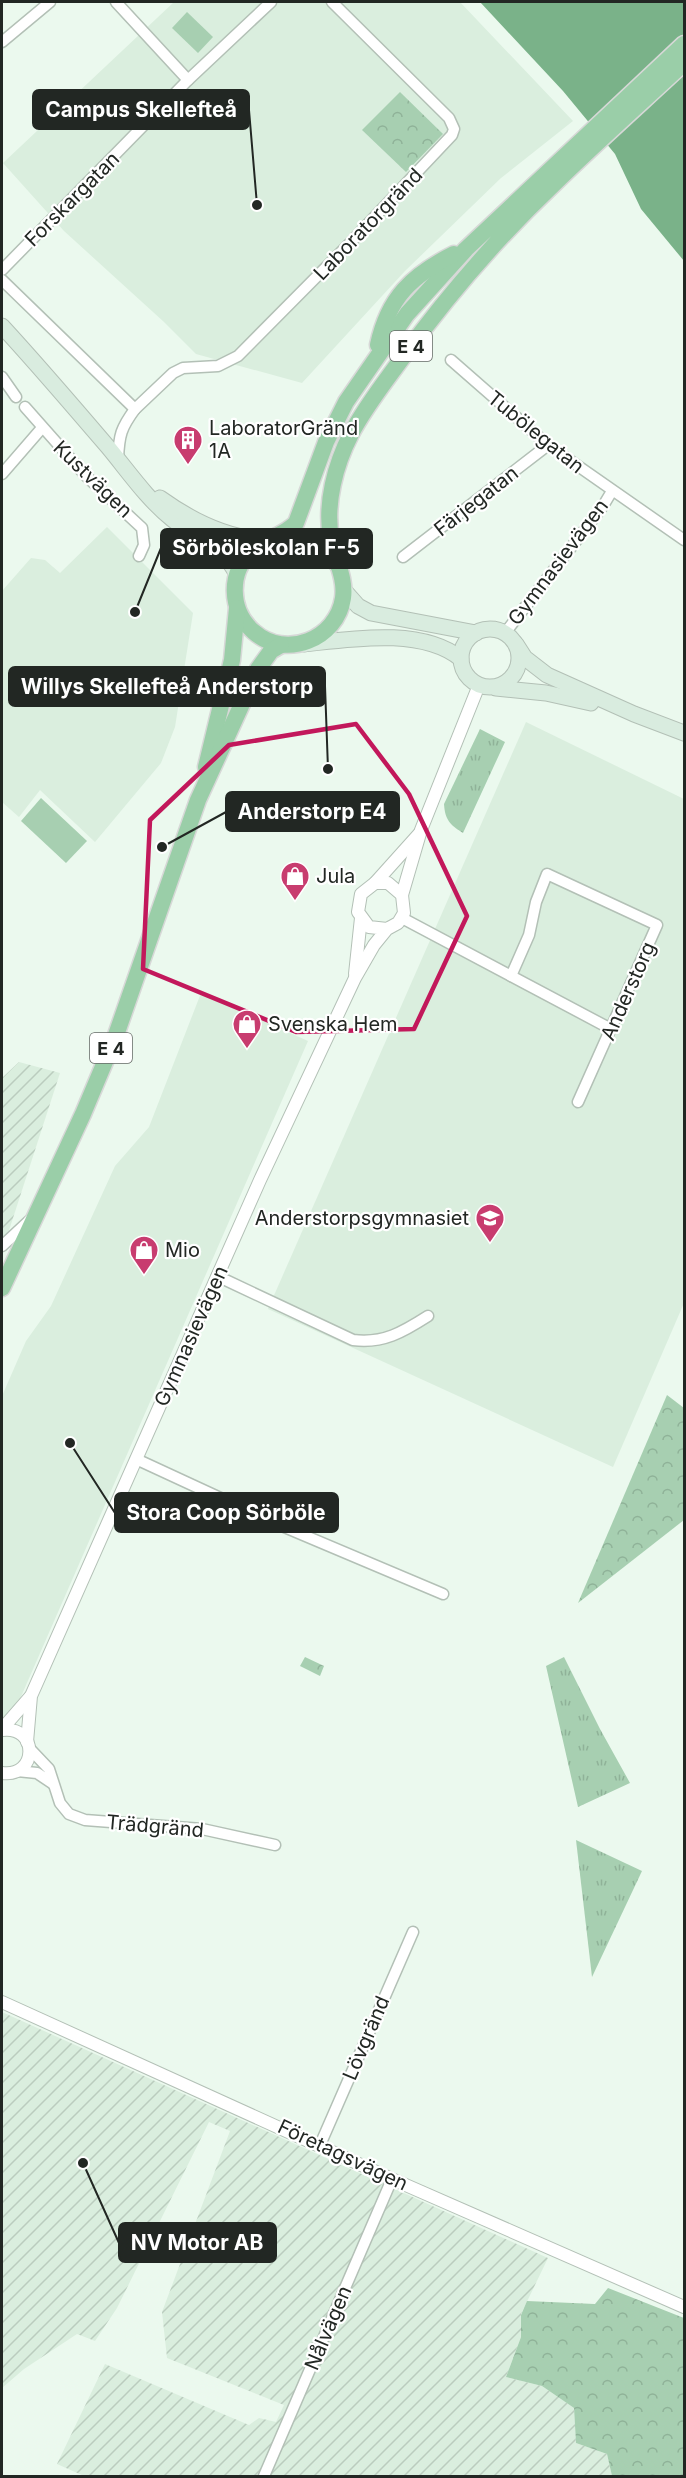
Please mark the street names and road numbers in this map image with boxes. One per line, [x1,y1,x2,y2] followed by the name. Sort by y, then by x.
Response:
[20,147,124,251] street label: Forskargatan
[309,163,427,285] street label: Laboratorgränd
[390,331,432,361] road number: E 4
[483,386,589,478] street label: Tubölegatan
[49,436,137,522] street label: Kustvägen
[429,461,523,541] street label: Färjegatan
[503,494,613,630] street label: Gymnasievägen
[596,938,660,1044] street label: Anderstorg
[90,1033,132,1063] road number: E 4
[149,1262,233,1410] street label: Gymnasievägen
[105,1810,205,1842] street label: Trädgränd
[338,1992,394,2084] street label: Lövgränd
[274,2114,412,2196] street label: Företagsvägen
[299,2282,357,2374] street label: Nålvägen

